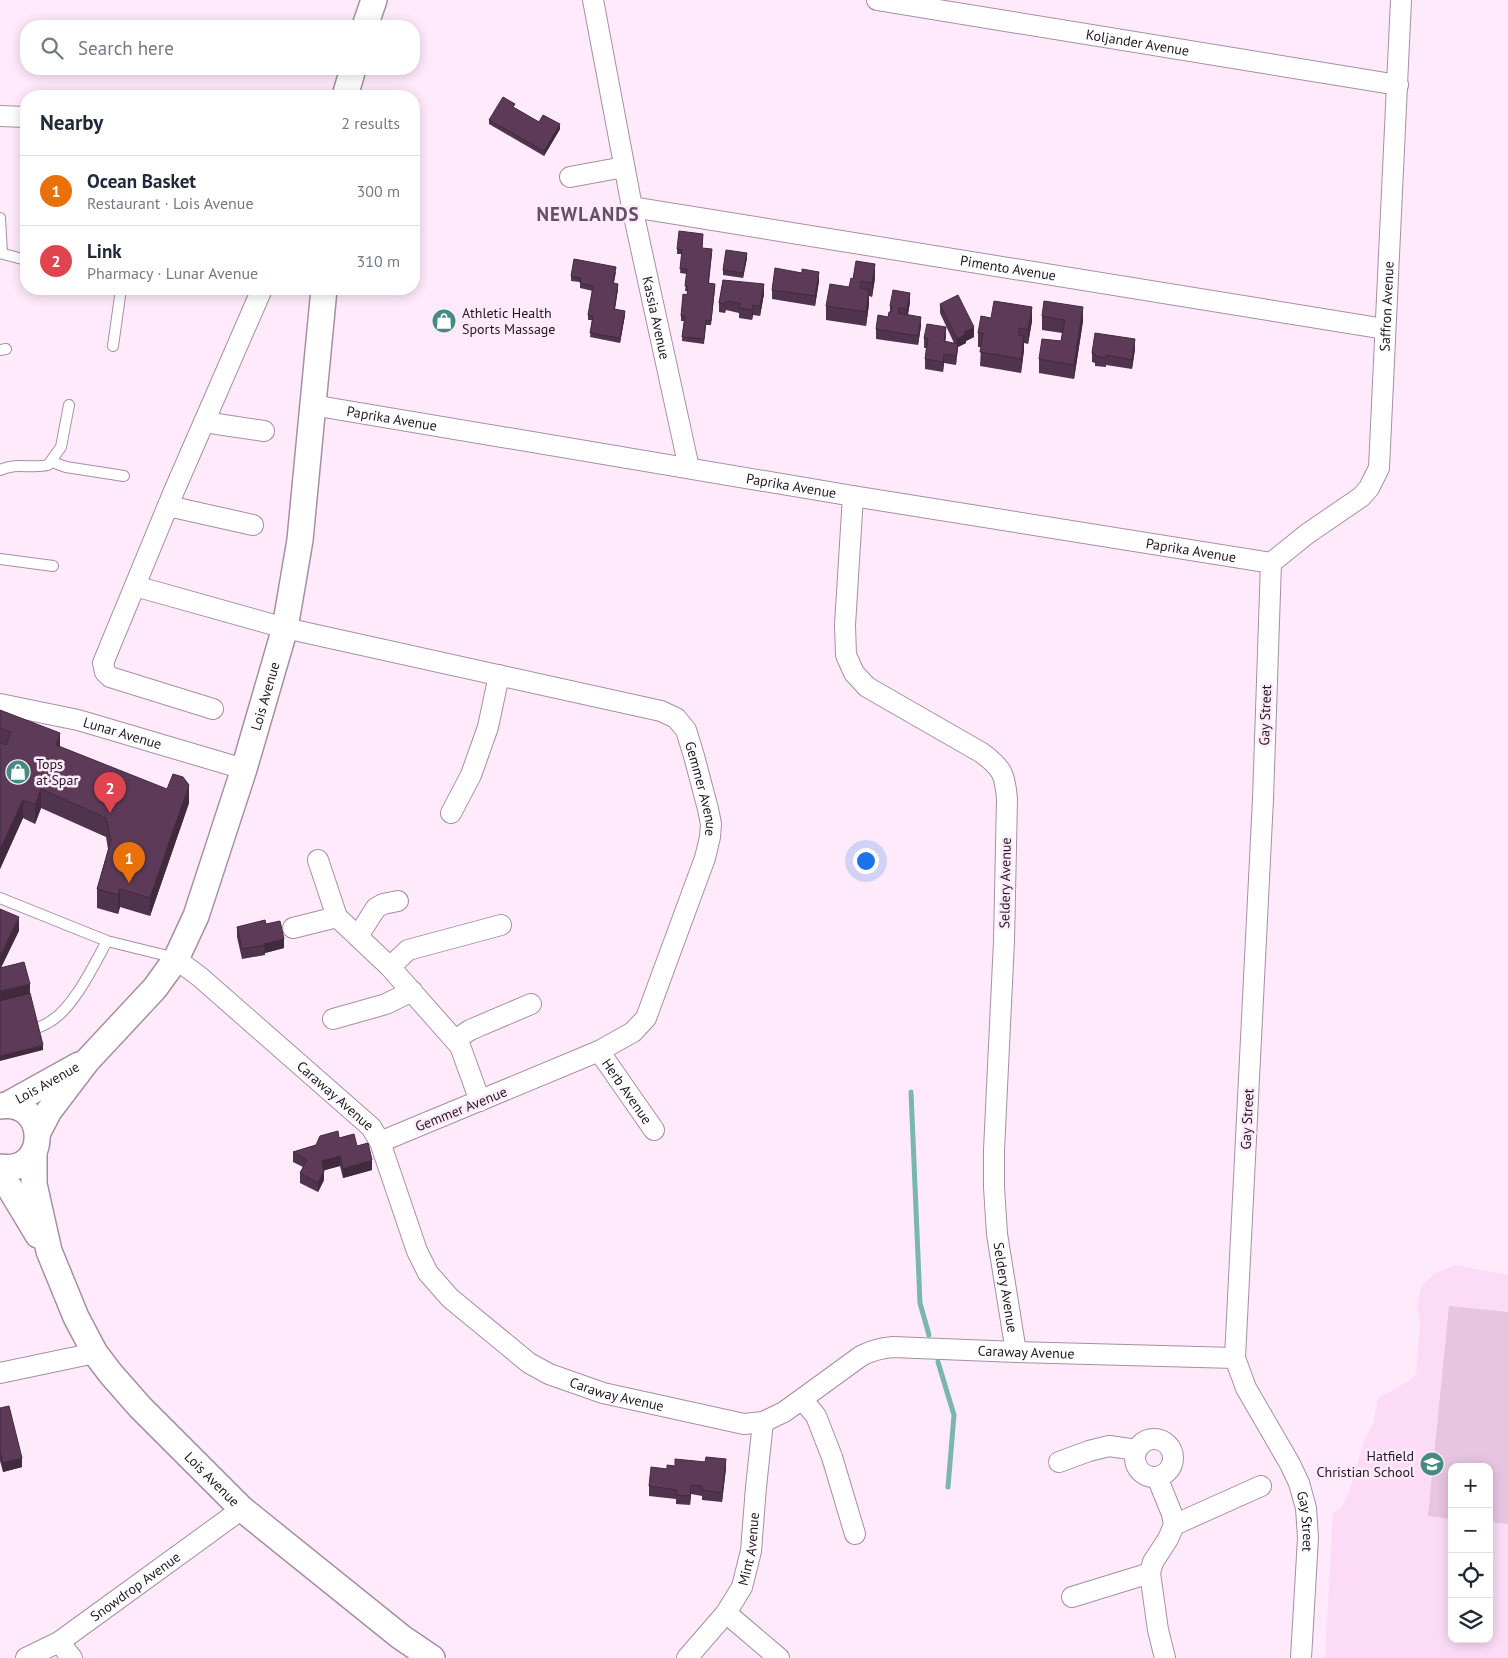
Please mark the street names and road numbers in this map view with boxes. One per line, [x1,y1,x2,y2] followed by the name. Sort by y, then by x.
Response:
[1085,25,1191,60] street label: Koljander Avenue
[959,251,1057,285] street label: Pimento Avenue
[1375,261,1398,352] street label: Saffron Avenue
[638,274,674,361] street label: Kassia Avenue
[345,402,438,435] street label: Paprika Avenue
[745,469,838,502] street label: Paprika Avenue
[1145,534,1238,566] street label: Paprika Avenue
[247,660,284,733] street label: Lois Avenue
[1255,684,1275,746] street label: Gay Street
[81,713,164,753] street label: Lunar Avenue
[681,739,720,837] street label: Gemmer Avenue
[995,837,1015,929] street label: Seldery Avenue
[598,1055,656,1128] street label: Herb Avenue
[293,1057,378,1134] street label: Caraway Avenue
[12,1058,82,1108] street label: Lois Avenue
[413,1082,509,1136] street label: Gemmer Avenue
[1236,1088,1258,1150] street label: Gay Street
[989,1241,1022,1334] street label: Seldery Avenue
[977,1341,1075,1363] street label: Caraway Avenue
[567,1373,666,1415] street label: Caraway Avenue
[181,1448,243,1510] street label: Lois Avenue
[1293,1489,1317,1553] street label: Gay Street
[734,1511,763,1587] street label: Mint Avenue
[87,1548,184,1625] street label: Snowdrop Avenue

